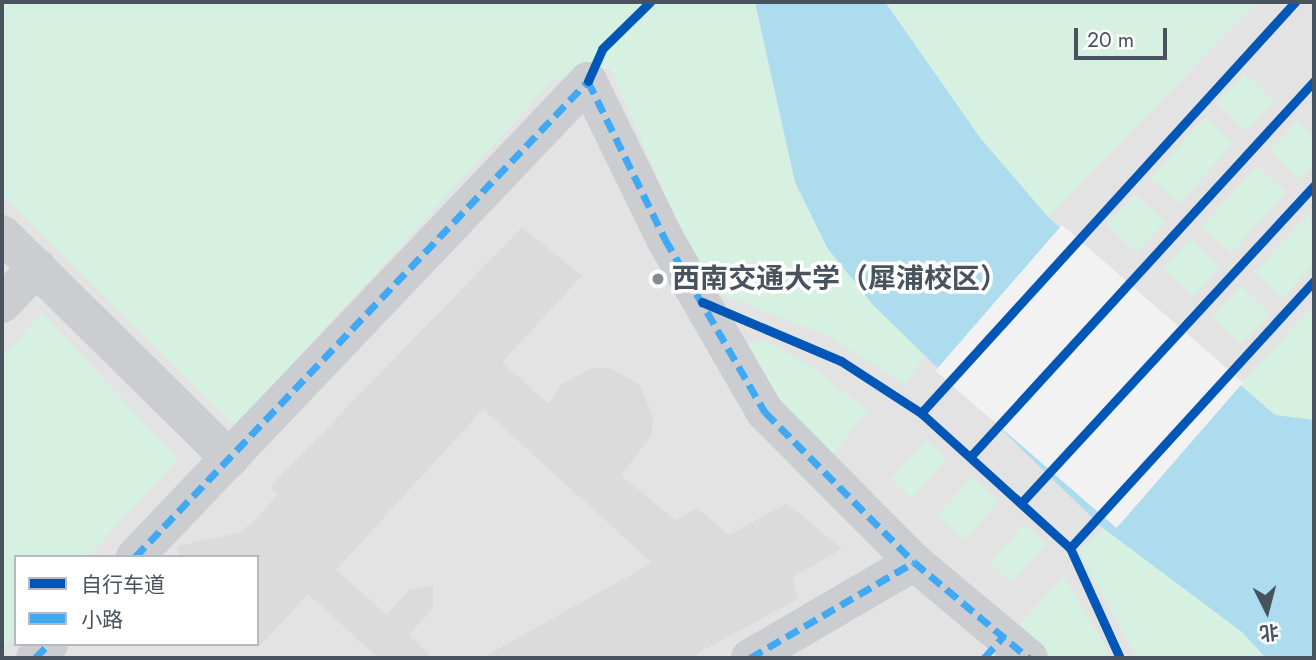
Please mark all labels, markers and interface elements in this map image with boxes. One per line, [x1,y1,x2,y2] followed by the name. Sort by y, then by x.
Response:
[1078,14,1171,58] scale bar
[1087,25,1134,55] text: 20 m
[672,262,1008,296] place label: 西南交通大学（犀浦校区）
[650,271,666,287] marker: 西南交通大学（犀浦校区）
[14,555,259,646] legend
[81,570,165,600] text: 自行车道
[1232,576,1302,646] north arrow
[81,605,123,635] text: 小路
[1258,618,1280,647] text: 北

